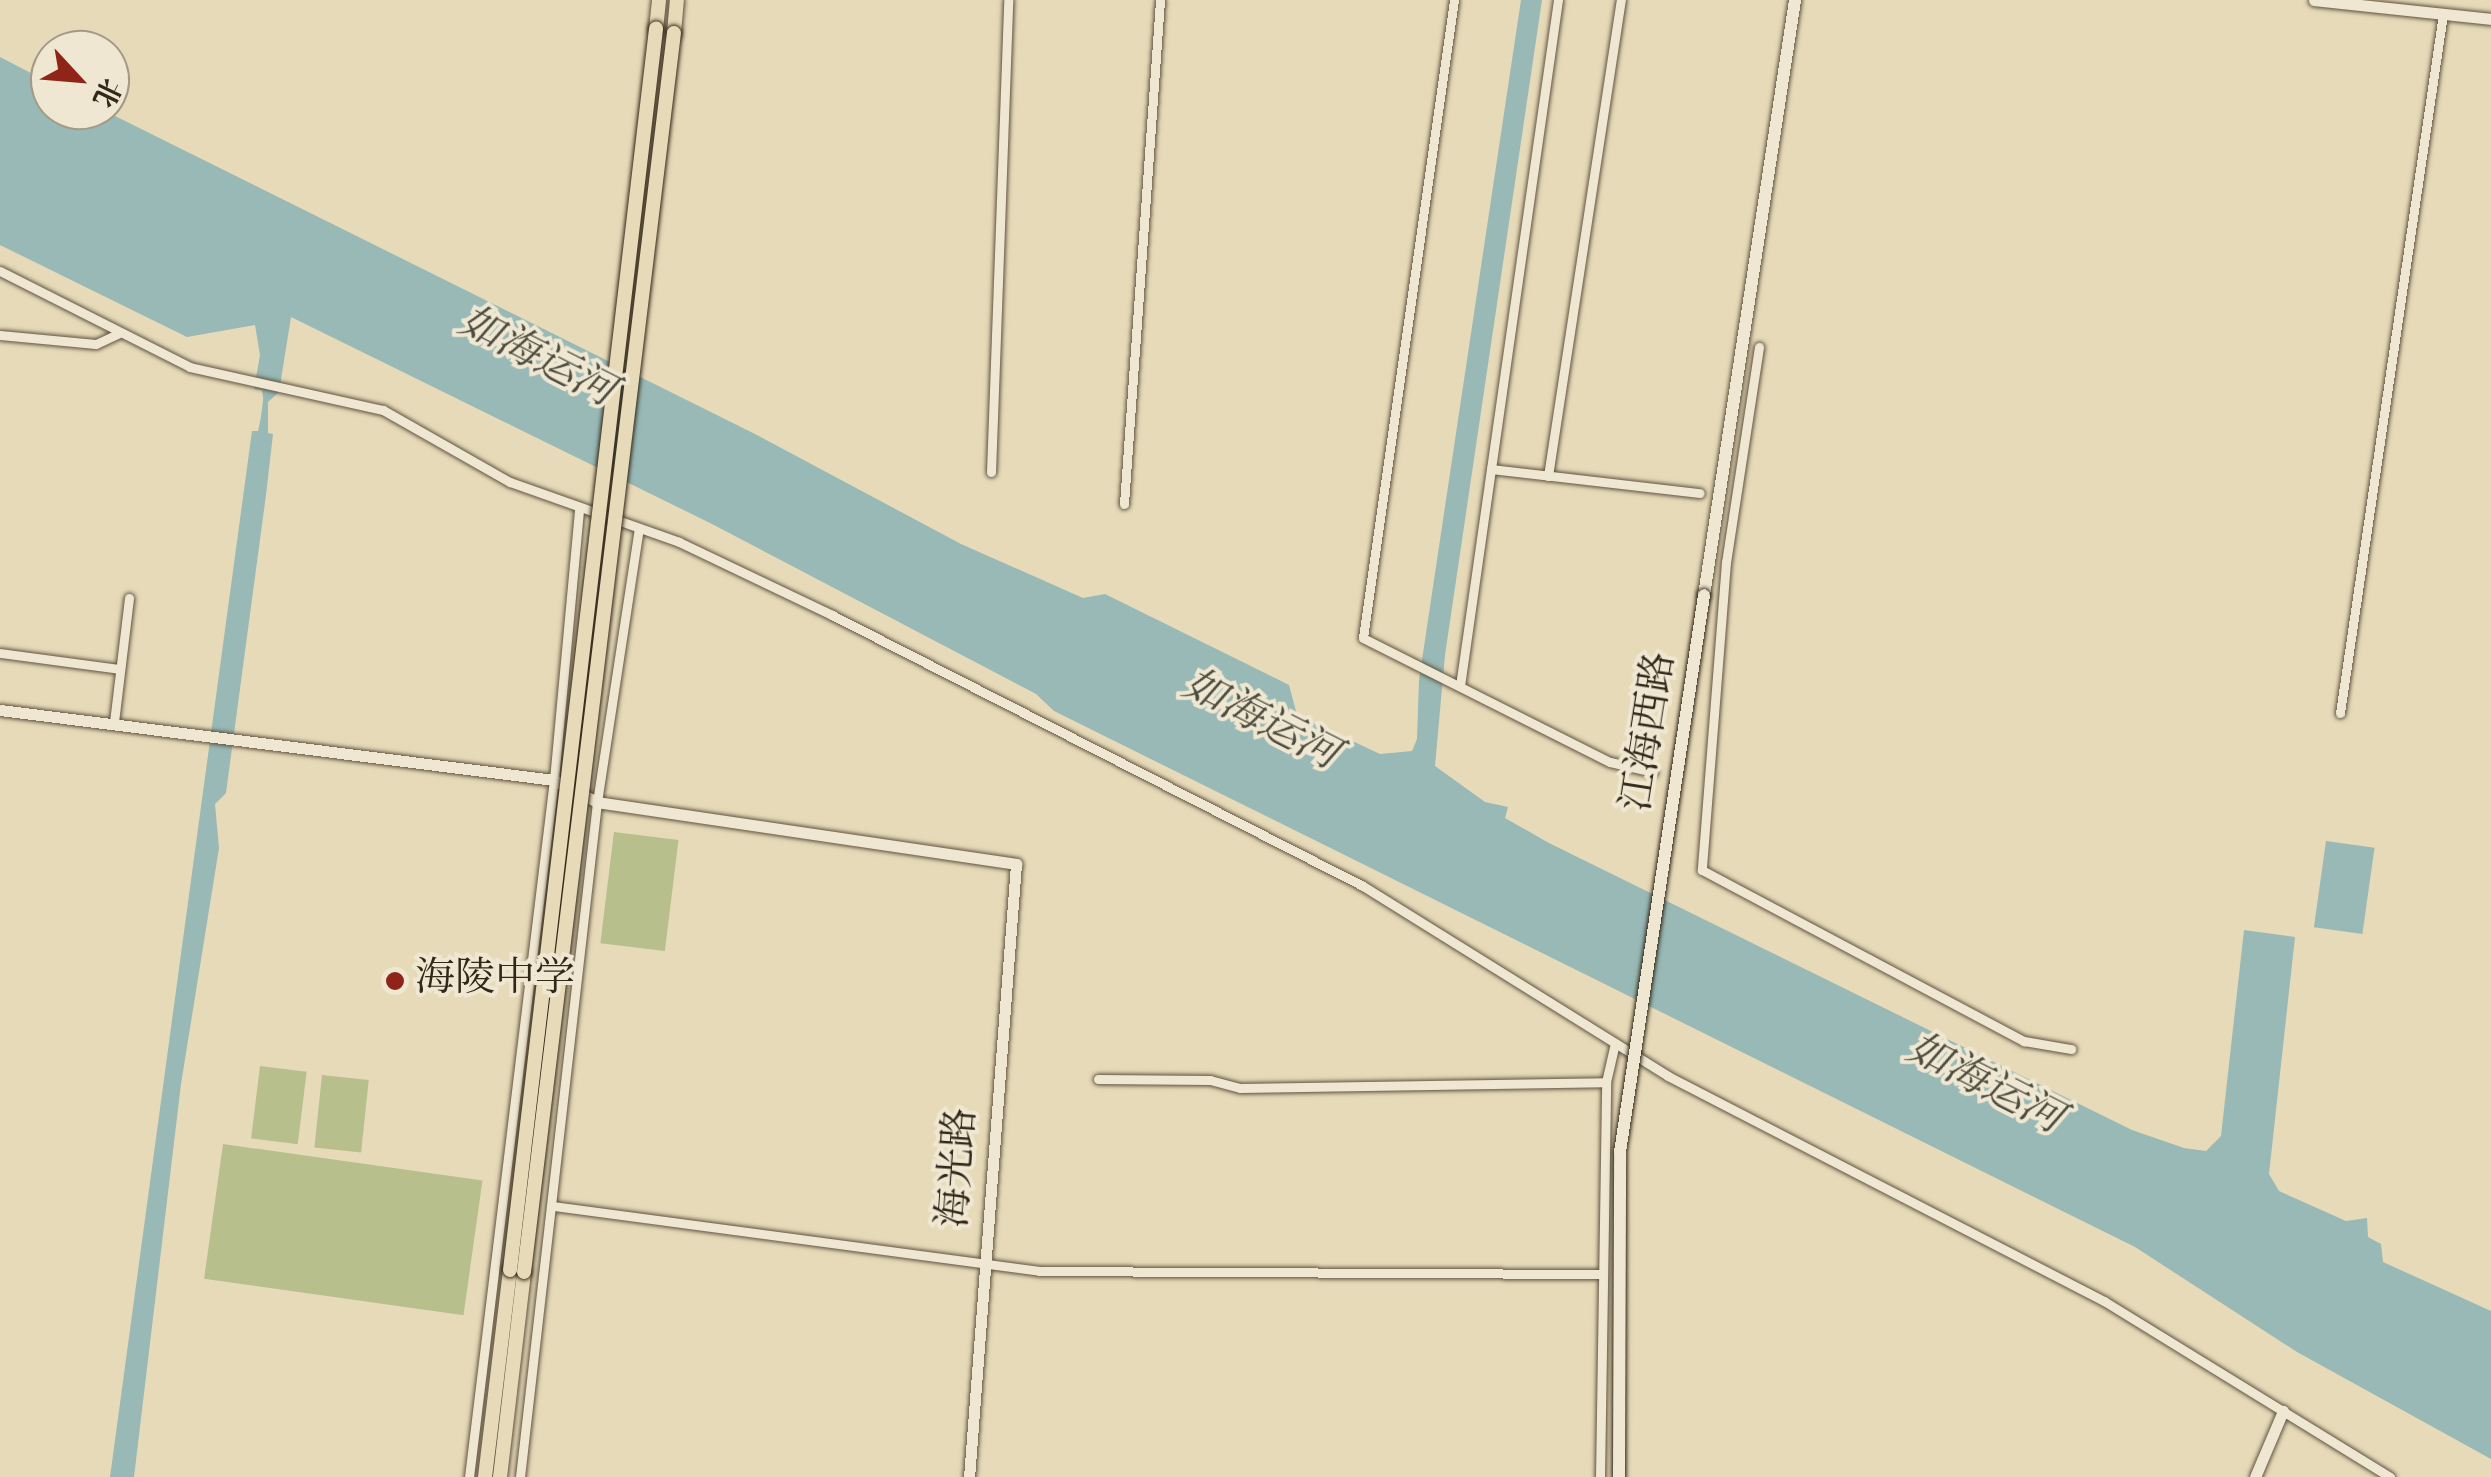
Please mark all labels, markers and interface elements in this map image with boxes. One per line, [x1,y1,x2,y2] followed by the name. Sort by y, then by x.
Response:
[30,30,130,130] north arrow
[81,71,129,114] text: 北
[450,298,622,420] water label: 如海运河
[1615,649,1687,815] street label: 江海西路
[1174,661,1346,783] water label: 如海运河
[415,957,575,1005] place label: 海陵中学
[384,970,406,992] marker: 海陵中学
[1898,1025,2070,1147] water label: 如海运河
[932,1106,988,1230] street label: 海光路

